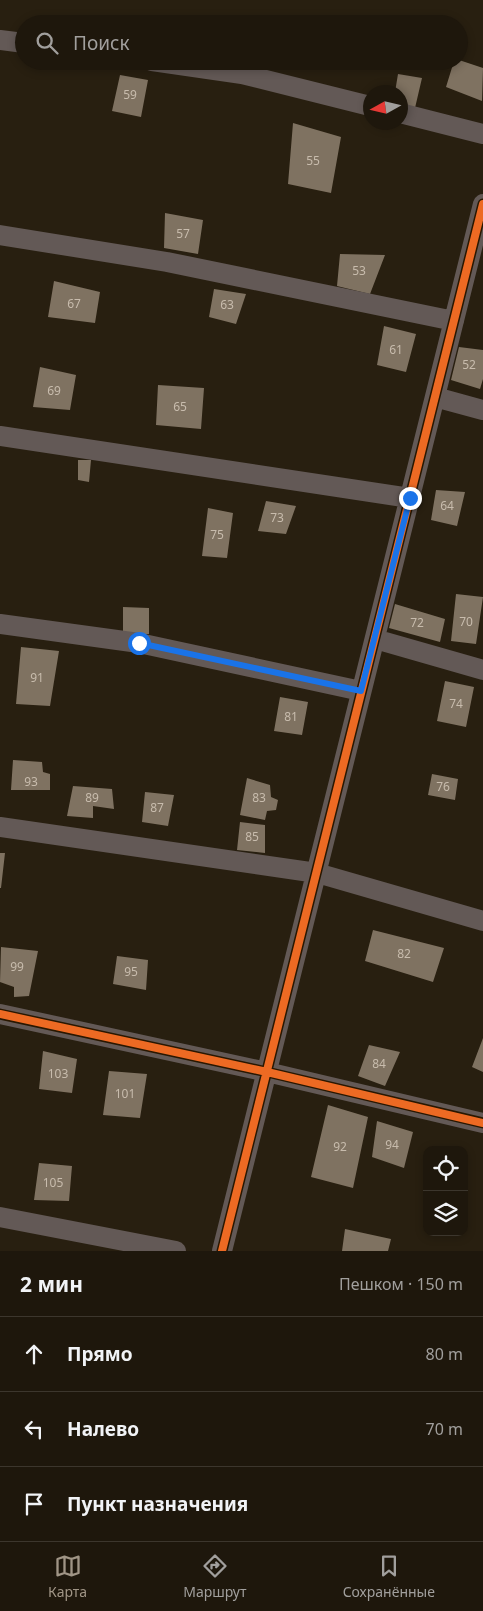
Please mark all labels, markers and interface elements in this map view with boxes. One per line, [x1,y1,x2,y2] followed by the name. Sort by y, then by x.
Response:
[15,15,468,70] search box
[33,29,61,57] icon: search
[73,30,129,56] text: Поиск
[363,85,408,130] north arrow
[123,86,137,103] house number: 59
[306,152,320,169] house number: 55
[176,225,190,242] house number: 57
[352,262,366,279] house number: 53
[67,295,81,312] house number: 67
[220,296,234,313] house number: 63
[389,341,403,358] house number: 61
[462,356,476,373] house number: 52
[47,382,61,399] house number: 69
[173,398,187,415] house number: 65
[399,487,422,510] route end
[440,497,454,514] house number: 64
[270,509,284,526] house number: 73
[210,526,224,543] house number: 75
[459,613,473,630] house number: 70
[410,614,424,631] house number: 72
[128,632,151,655] route start
[30,669,44,686] house number: 91
[449,695,463,712] house number: 74
[284,708,298,725] house number: 81
[24,773,38,790] house number: 93
[436,778,450,795] house number: 76
[85,789,99,806] house number: 89
[252,789,266,806] house number: 83
[150,799,164,816] house number: 87
[245,828,259,845] house number: 85
[397,945,411,962] house number: 82
[10,958,24,975] house number: 99
[124,963,138,980] house number: 95
[372,1055,386,1072] house number: 84
[48,1065,68,1082] house number: 103
[115,1085,135,1102] house number: 101
[385,1136,399,1153] house number: 94
[333,1138,347,1155] house number: 92
[423,1146,468,1236] map controls
[423,1146,468,1191] button: locate
[43,1174,63,1191] house number: 105
[423,1191,468,1236] button: layers
[20,1270,83,1298] text: 2 мин
[339,1273,463,1295] text: Пешком · 150 m
[20,1340,48,1368] icon: ahead
[67,1341,133,1367] text: Прямо
[426,1343,463,1365] text: 80 m
[20,1415,48,1443] icon: left
[67,1416,139,1442] text: Налево
[426,1418,463,1440] text: 70 m
[20,1490,48,1518] icon: arrive
[67,1491,248,1517] text: Пункт назначения
[48,1552,87,1601] tab: Карта
[183,1552,247,1601] tab: Маршрут
[343,1552,435,1601] tab: Сохранённые

